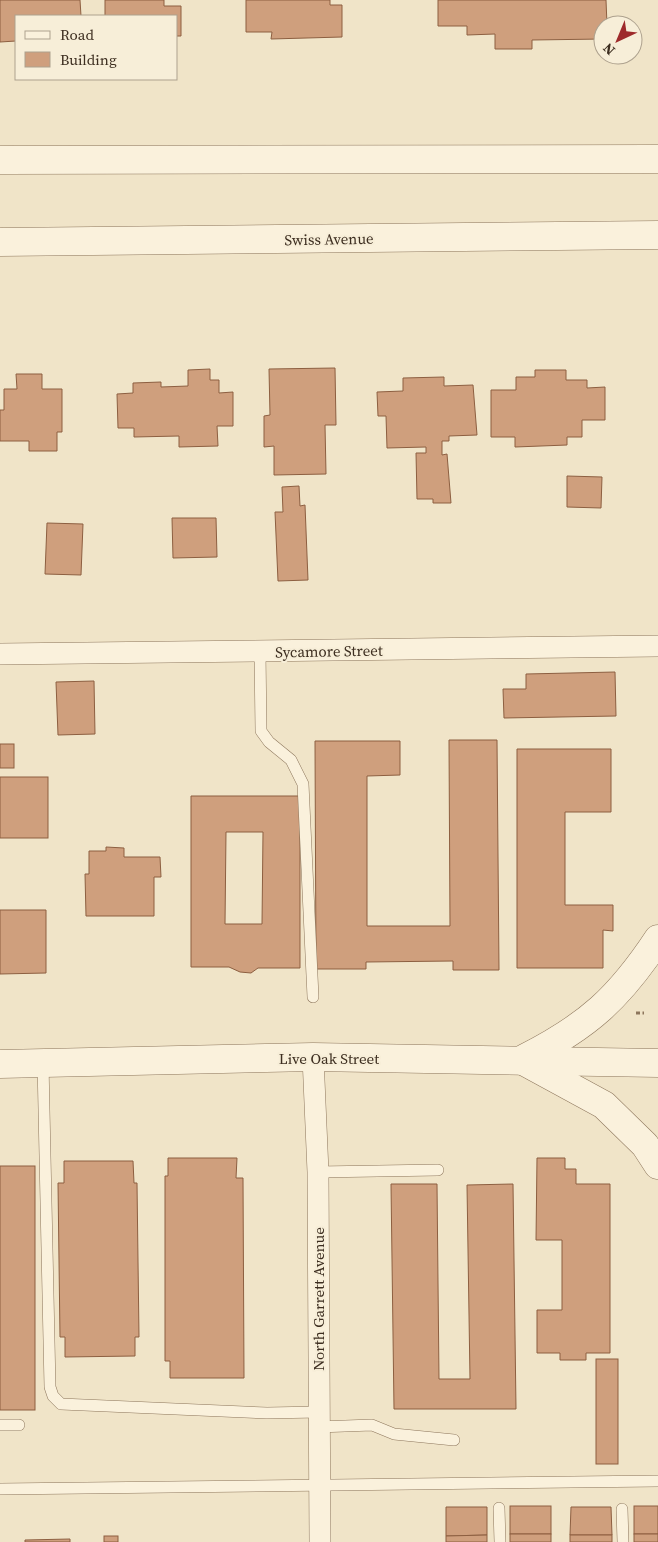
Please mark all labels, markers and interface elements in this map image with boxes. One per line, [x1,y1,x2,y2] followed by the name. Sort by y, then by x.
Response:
[15,15,178,80] legend
[593,15,643,65] north arrow
[60,24,94,45] text: Road
[598,39,620,60] text: N
[60,49,117,70] text: Building
[284,228,374,250] street label: Swiss Avenue
[275,640,383,662] street label: Sycamore Street
[279,1048,379,1069] street label: Live Oak Street
[308,1227,329,1371] street label: North Garrett Avenue

